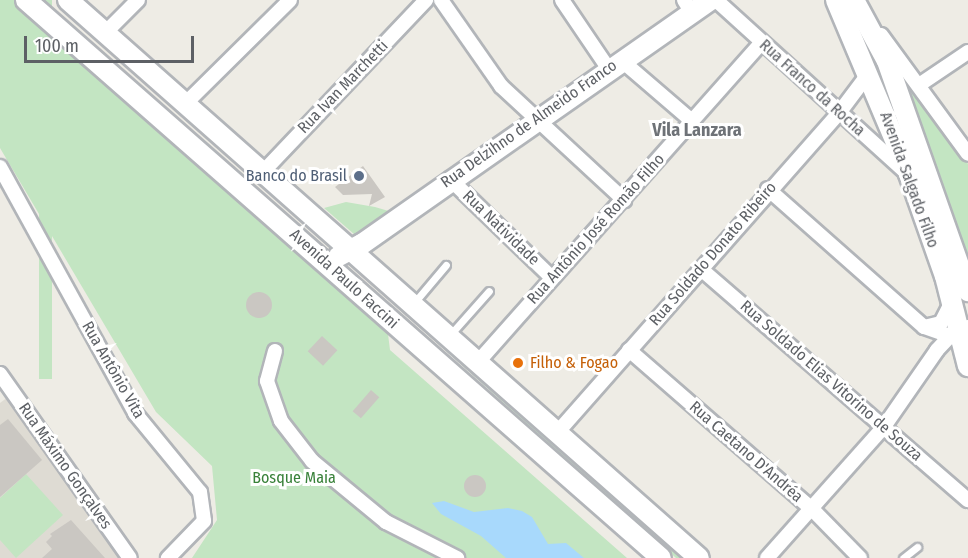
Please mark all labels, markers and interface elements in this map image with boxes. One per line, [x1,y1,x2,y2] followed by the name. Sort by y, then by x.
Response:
[27,24,196,62] scale bar
[35,35,79,57] text: 100 m
[755,36,869,140] street label: Rua Franco da Rocha
[294,37,392,137] street label: Rua Ivan Marchetti
[437,56,621,192] street label: Rua Delzihno de Almeido Franco
[875,109,943,251] street label: Avenida Salgado Filho
[652,119,742,141] district label: Vila Lanzara
[523,150,669,308] street label: Rua Antônio José Romão Filho
[246,166,347,186] place label: Banco do Brasil
[352,169,366,183] marker: Banco do Brasil
[645,178,781,330] street label: Rua Soldado Donato Ribeiro
[459,187,543,269] street label: Rua Natividade
[286,225,402,333] street label: Avenida Paulo Faccini
[736,297,926,465] street label: Rua Soldado Elias Vitorino de Souza
[78,318,148,422] street label: Rua Antônio Vita
[530,353,618,373] place label: Filho & Fogao
[511,356,525,370] marker: Filho & Fogao
[685,397,807,507] street label: Rua Caetano D'Andréa
[14,399,116,533] street label: Rua Máximo Gonçalves
[252,468,336,488] park label: Bosque Maia

